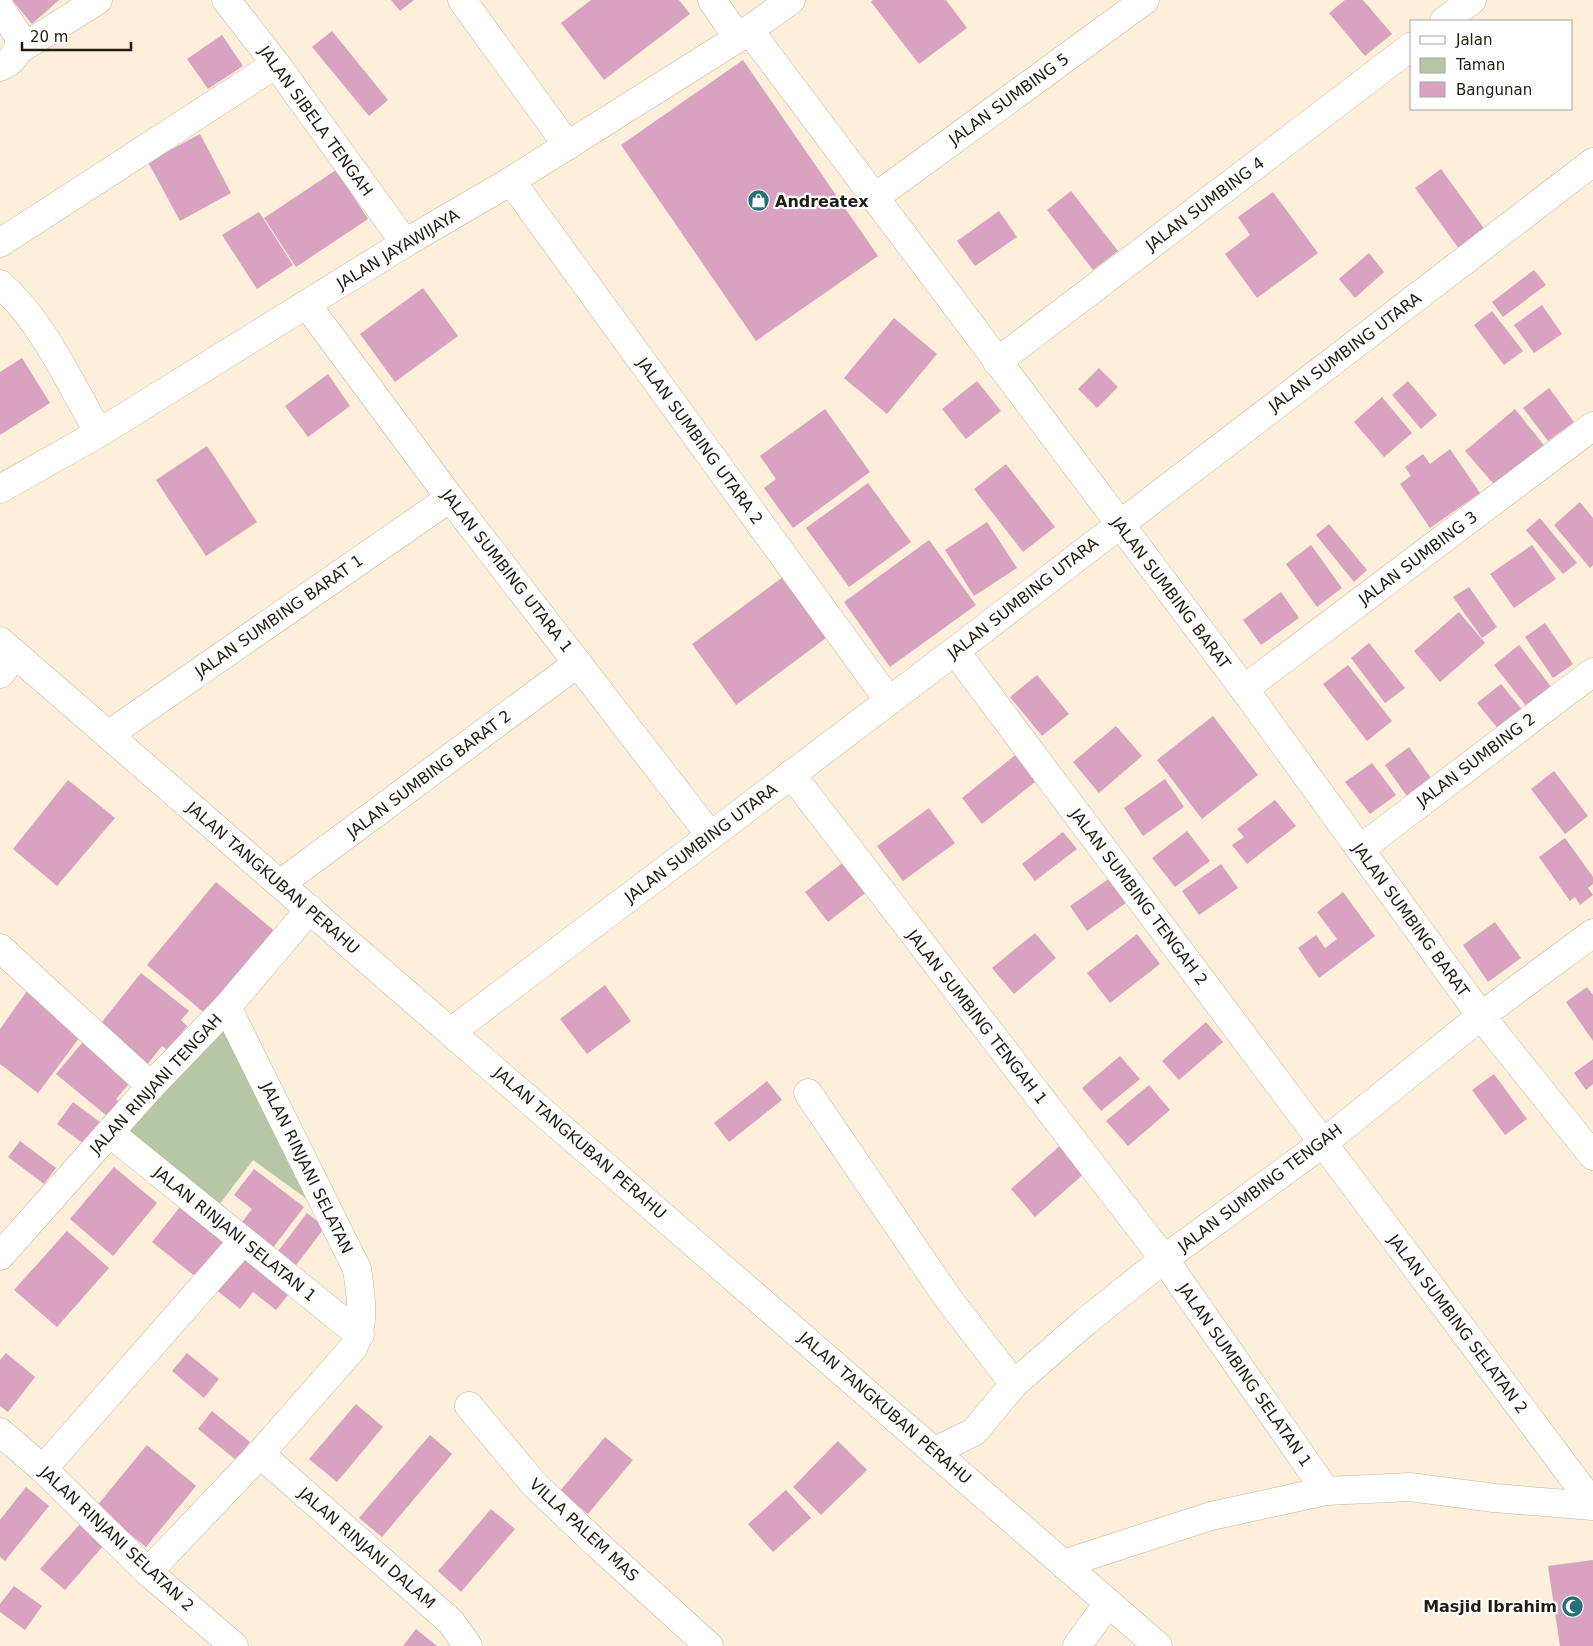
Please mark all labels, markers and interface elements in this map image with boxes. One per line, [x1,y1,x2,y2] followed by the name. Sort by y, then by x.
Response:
[22,20,131,52] scale bar
[1410,20,1573,110] legend
[30,28,68,46] text: 20 m
[1455,31,1492,49] text: Jalan
[254,41,377,200] street label: JALAN SIBELA TENGAH
[944,49,1073,149] street label: JALAN SUMBING 5
[1455,56,1505,74] text: Taman
[1456,81,1532,99] text: Bangunan
[1141,153,1268,255] street label: JALAN SUMBING 4
[747,189,771,213] shop icon: Andreatex
[775,192,869,211] place label: Andreatex
[332,205,463,294] street label: JALAN JAYAWIJAYA
[1264,288,1425,416] street label: JALAN SUMBING UTARA
[633,353,767,528] street label: JALAN SUMBING UTARA 2
[437,485,576,656] street label: JALAN SUMBING UTARA 1
[1354,507,1481,609] street label: JALAN SUMBING 3
[1107,512,1234,673] street label: JALAN SUMBING BARAT
[943,533,1102,663] street label: JALAN SUMBING UTARA
[191,551,367,682] street label: JALAN SUMBING BARAT 1
[342,706,515,843] street label: JALAN SUMBING BARAT 2
[1412,709,1539,811] street label: JALAN SUMBING 2
[620,779,781,907] street label: JALAN SUMBING UTARA
[182,797,363,958] street label: JALAN TANGKUBAN PERAHU
[1066,804,1212,989] street label: JALAN SUMBING TENGAH 2
[1348,839,1473,1001] street label: JALAN SUMBING BARAT
[902,925,1051,1108] street label: JALAN SUMBING TENGAH 1
[85,1010,226,1159] street label: JALAN RINJANI TENGAH
[489,1062,670,1223] street label: JALAN TANGKUBAN PERAHU
[257,1078,357,1257] street label: JALAN RINJANI SELATAN
[1173,1120,1346,1257] street label: JALAN SUMBING TENGAH
[149,1162,320,1305] street label: JALAN RINJANI SELATAN 1
[1384,1230,1532,1417] street label: JALAN SUMBING SELATAN 2
[1174,1279,1316,1470] street label: JALAN SUMBING SELATAN 1
[794,1327,975,1488] street label: JALAN TANGKUBAN PERAHU
[35,1462,198,1615] street label: JALAN RINJANI SELATAN 2
[525,1475,643,1585] street label: VILLA PALEM MAS
[294,1483,439,1612] street label: JALAN RINJANI DALAM
[1561,1594,1585,1618] mosque icon: Masjid Ibrahim
[1423,1597,1557,1616] place label: Masjid Ibrahim

